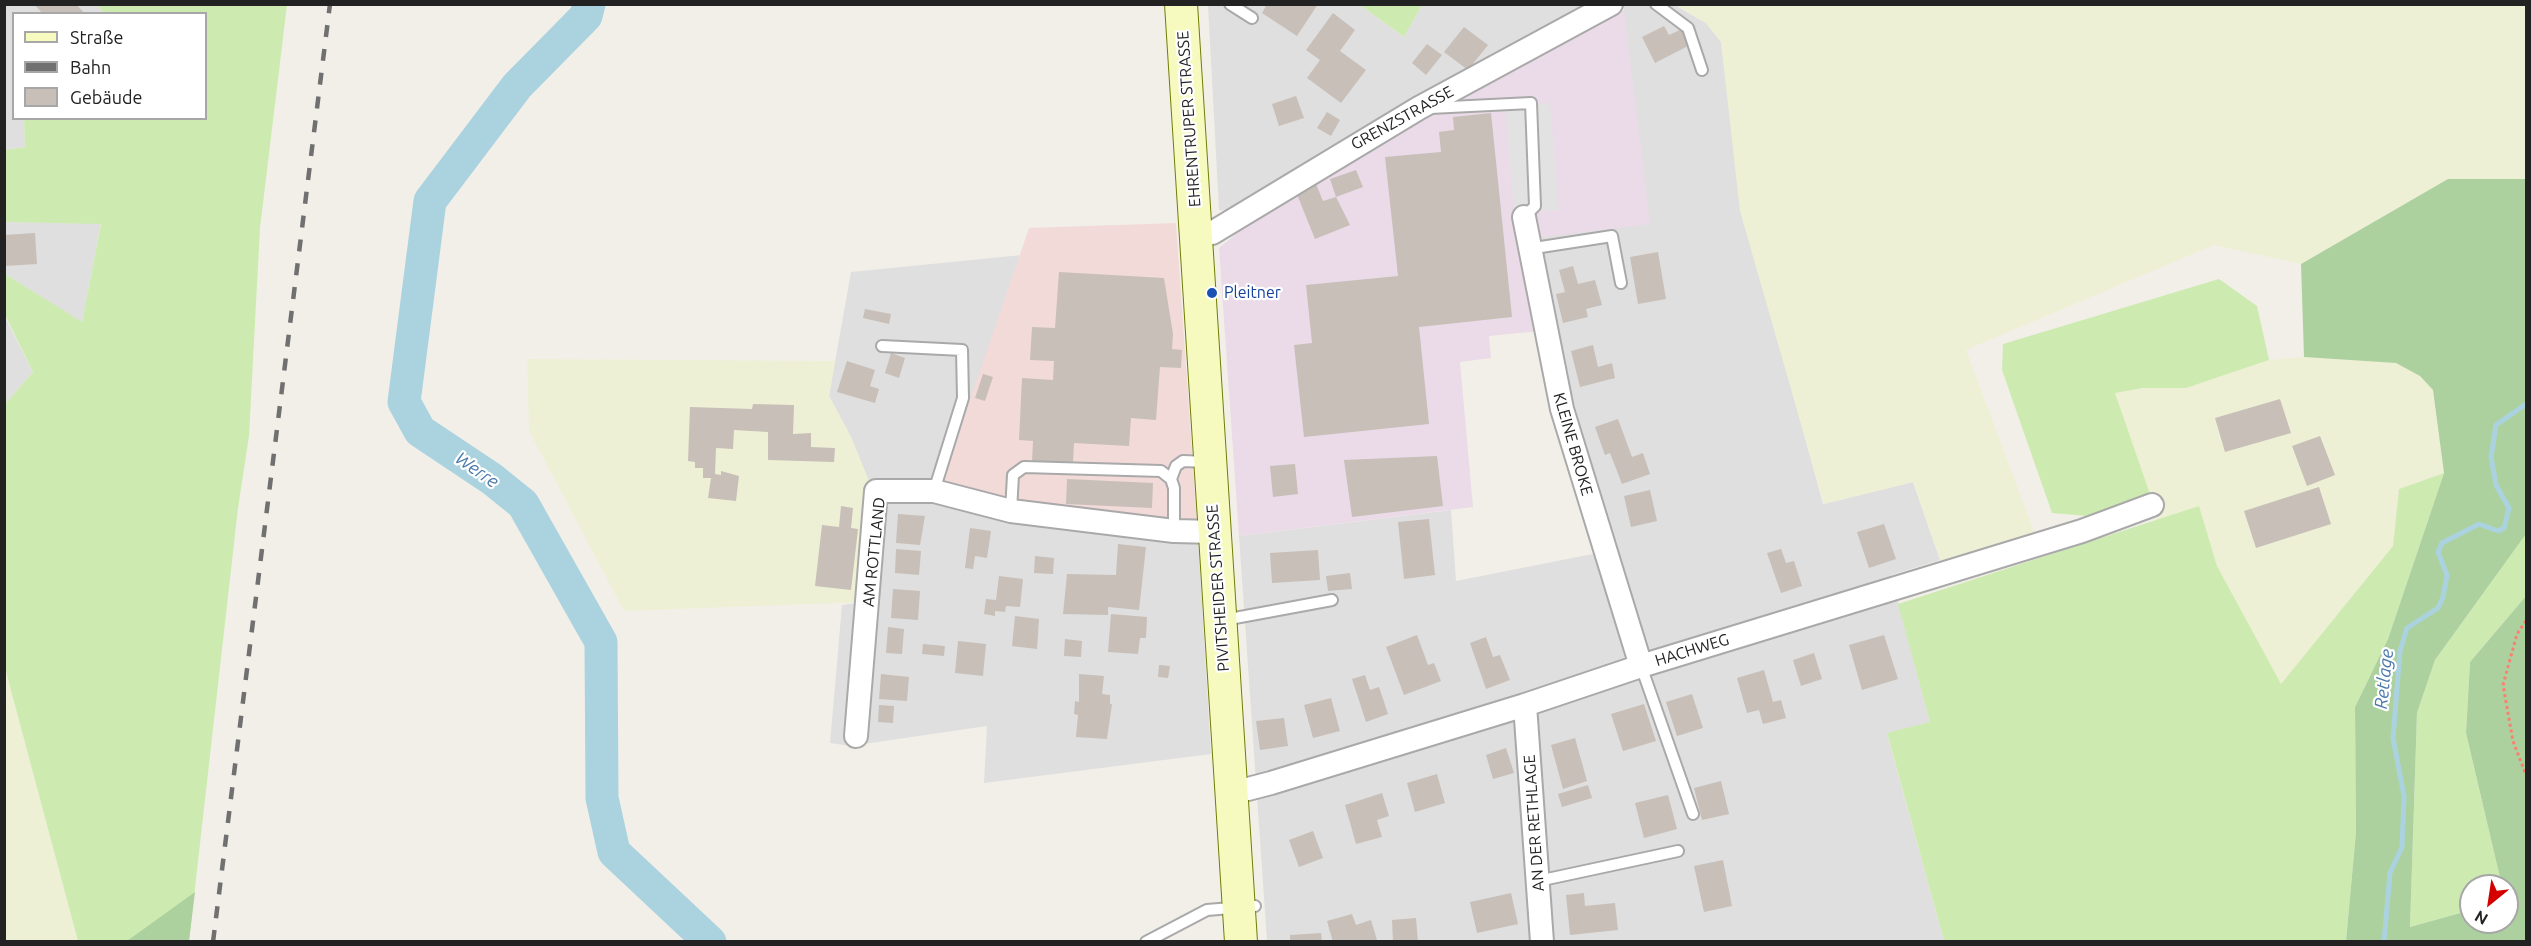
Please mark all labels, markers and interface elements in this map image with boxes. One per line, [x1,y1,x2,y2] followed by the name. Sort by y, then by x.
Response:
[12,12,207,120] legend
[70,27,123,47] text: Straße
[1173,30,1205,208] street label: EHRENTRUPER STRASSE
[70,57,111,77] text: Bahn
[1347,82,1457,154] street label: GRENZSTRASSE
[70,87,142,107] text: Gebäude
[1224,283,1281,303] place label: Pleitner
[1205,286,1219,300] marker: Pleitner
[1549,390,1597,498] street label: KLEINE BROKE
[451,447,503,493] water label: Werre
[859,496,889,608] street label: AM ROTTLAND
[1203,504,1233,672] street label: PIVITSHEIDER STRASSE
[1653,630,1731,670] street label: HACHWEG
[2370,648,2398,710] water label: Retlage
[1520,754,1548,892] street label: AN DER RETHLAGE
[2459,874,2519,934] north arrow
[2471,907,2491,929] text: N

